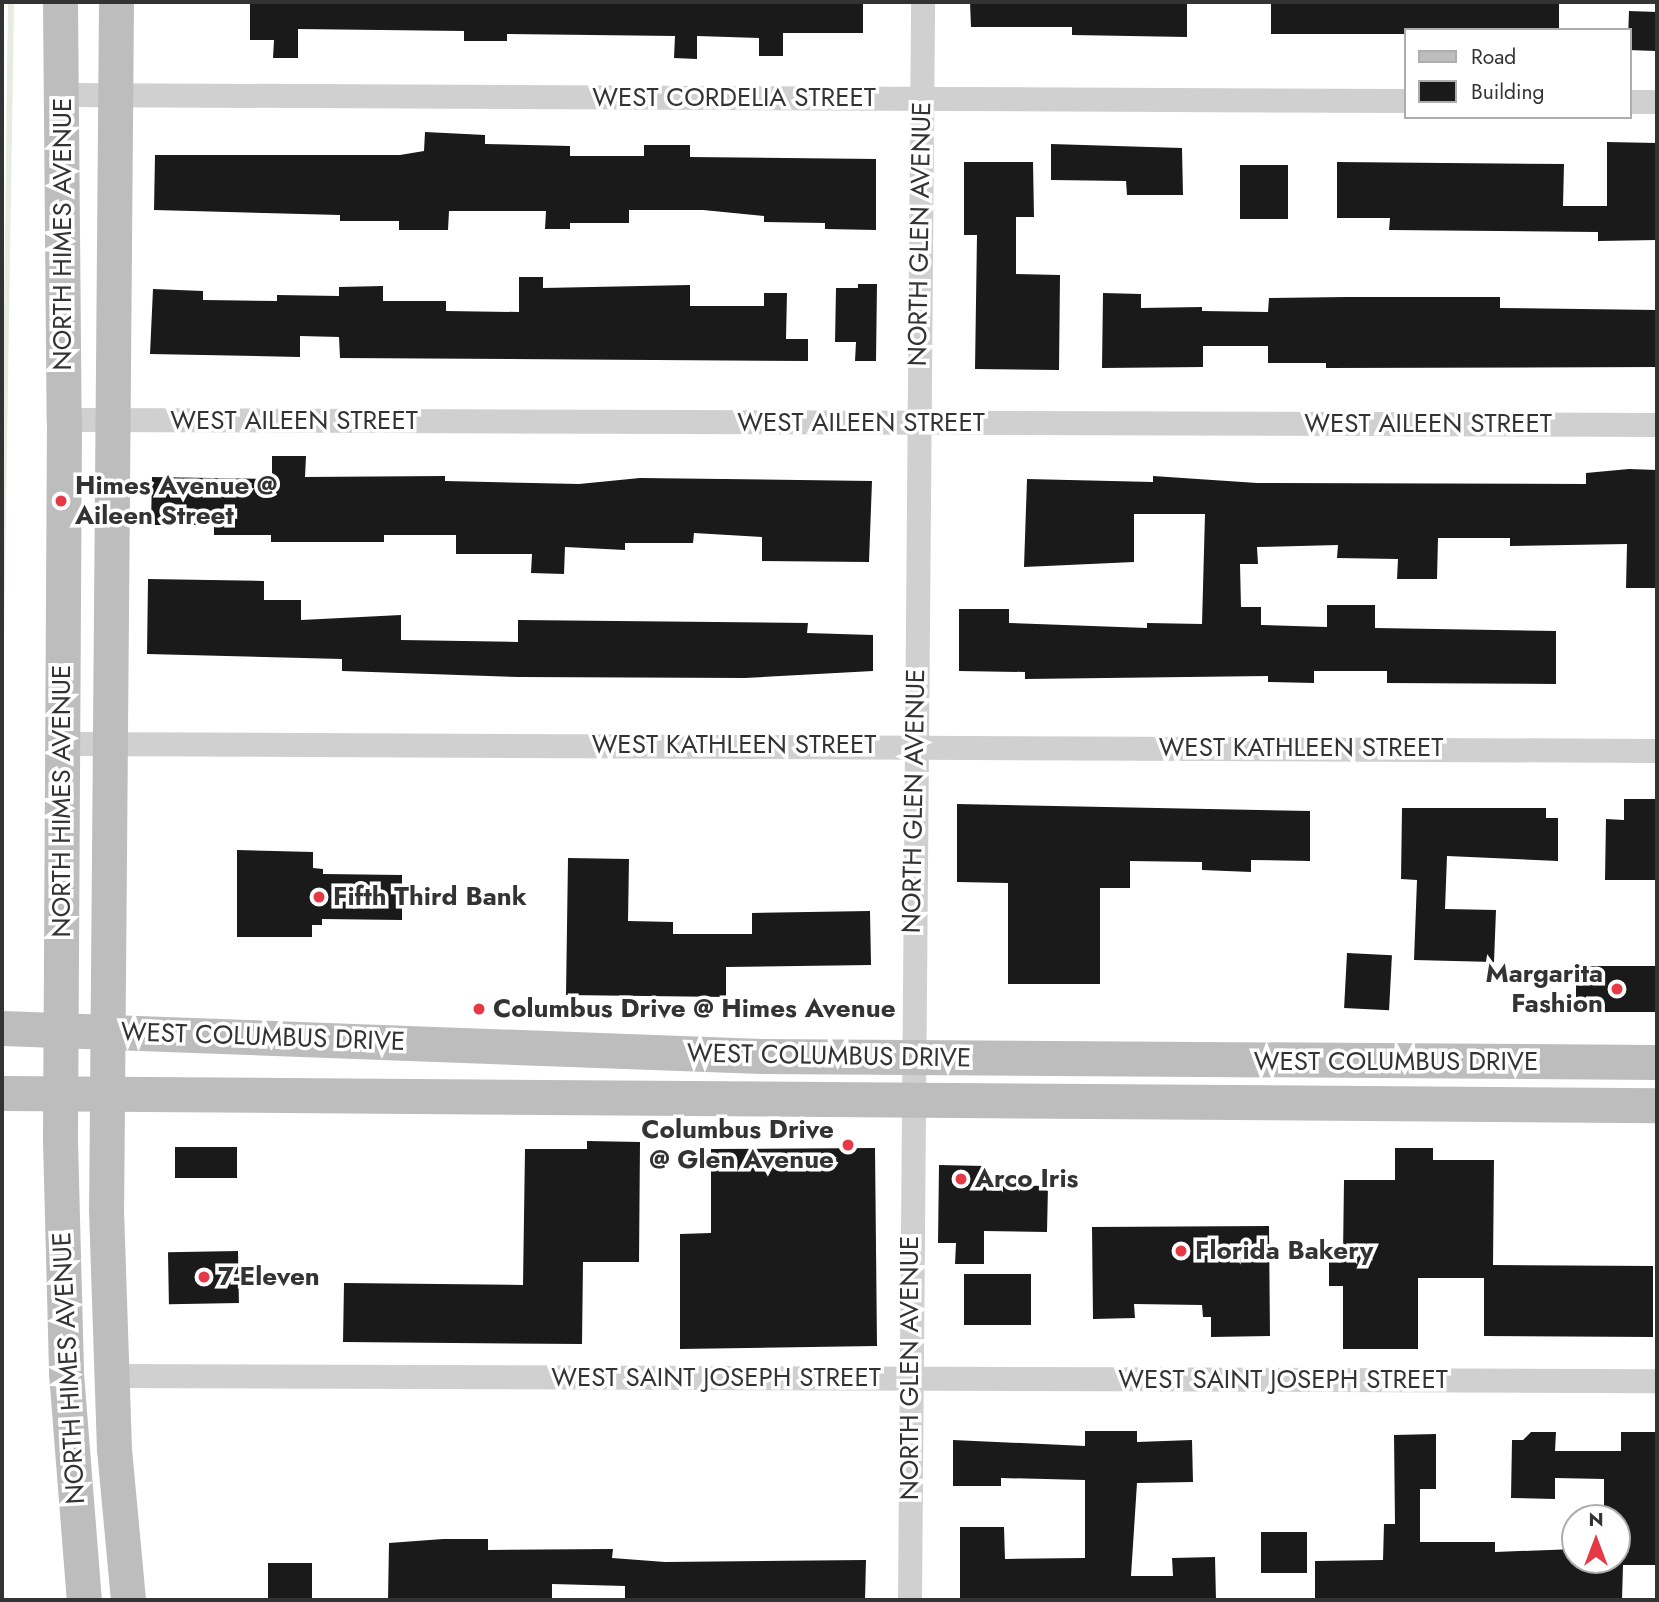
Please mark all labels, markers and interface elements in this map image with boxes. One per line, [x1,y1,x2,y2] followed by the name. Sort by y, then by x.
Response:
[1404,28,1631,119] legend
[1471,42,1516,72] text: Road
[1471,77,1544,107] text: Building
[592,82,876,114] street label: WEST CORDELIA STREET
[47,98,79,370] street label: NORTH HIMES AVENUE
[902,101,938,367] street label: NORTH GLEN AVENUE
[170,405,418,437] street label: WEST AILEEN STREET
[737,407,985,439] street label: WEST AILEEN STREET
[1304,408,1552,440] street label: WEST AILEEN STREET
[75,470,277,532] place label: Himes Avenue @ Aileen Street
[53,493,69,509] marker: Himes Avenue @ Aileen Street
[46,665,78,937] street label: NORTH HIMES AVENUE
[896,668,932,934] street label: NORTH GLEN AVENUE
[592,729,876,761] street label: WEST KATHLEEN STREET
[1159,732,1443,764] street label: WEST KATHLEEN STREET
[333,881,527,913] place label: Fifth Third Bank
[311,889,327,905] marker: Fifth Third Bank
[1486,958,1603,1020] place label: Margarita Fashion
[1609,981,1625,997] marker: Margarita Fashion
[493,993,896,1025] place label: Columbus Drive @ Himes Avenue
[471,1001,487,1017] marker: Columbus Drive @ Himes Avenue
[120,1016,406,1058] street label: WEST COLUMBUS DRIVE
[687,1038,971,1074] street label: WEST COLUMBUS DRIVE
[1254,1046,1538,1078] street label: WEST COLUMBUS DRIVE
[641,1114,834,1176] place label: Columbus Drive @ Glen Avenue
[840,1137,856,1153] marker: Columbus Drive @ Glen Avenue
[975,1163,1078,1195] place label: Arco Iris
[953,1171,969,1187] marker: Arco Iris
[46,1231,92,1505] street label: NORTH HIMES AVENUE
[1195,1235,1373,1267] place label: Florida Bakery
[894,1236,926,1500] street label: NORTH GLEN AVENUE
[1173,1243,1189,1259] marker: Florida Bakery
[218,1261,320,1293] place label: 7-Eleven
[196,1269,212,1285] marker: 7-Eleven
[551,1362,881,1394] street label: WEST SAINT JOSEPH STREET
[1118,1364,1448,1396] street label: WEST SAINT JOSEPH STREET
[1561,1504,1631,1574] north arrow
[1588,1506,1604,1533] text: N

